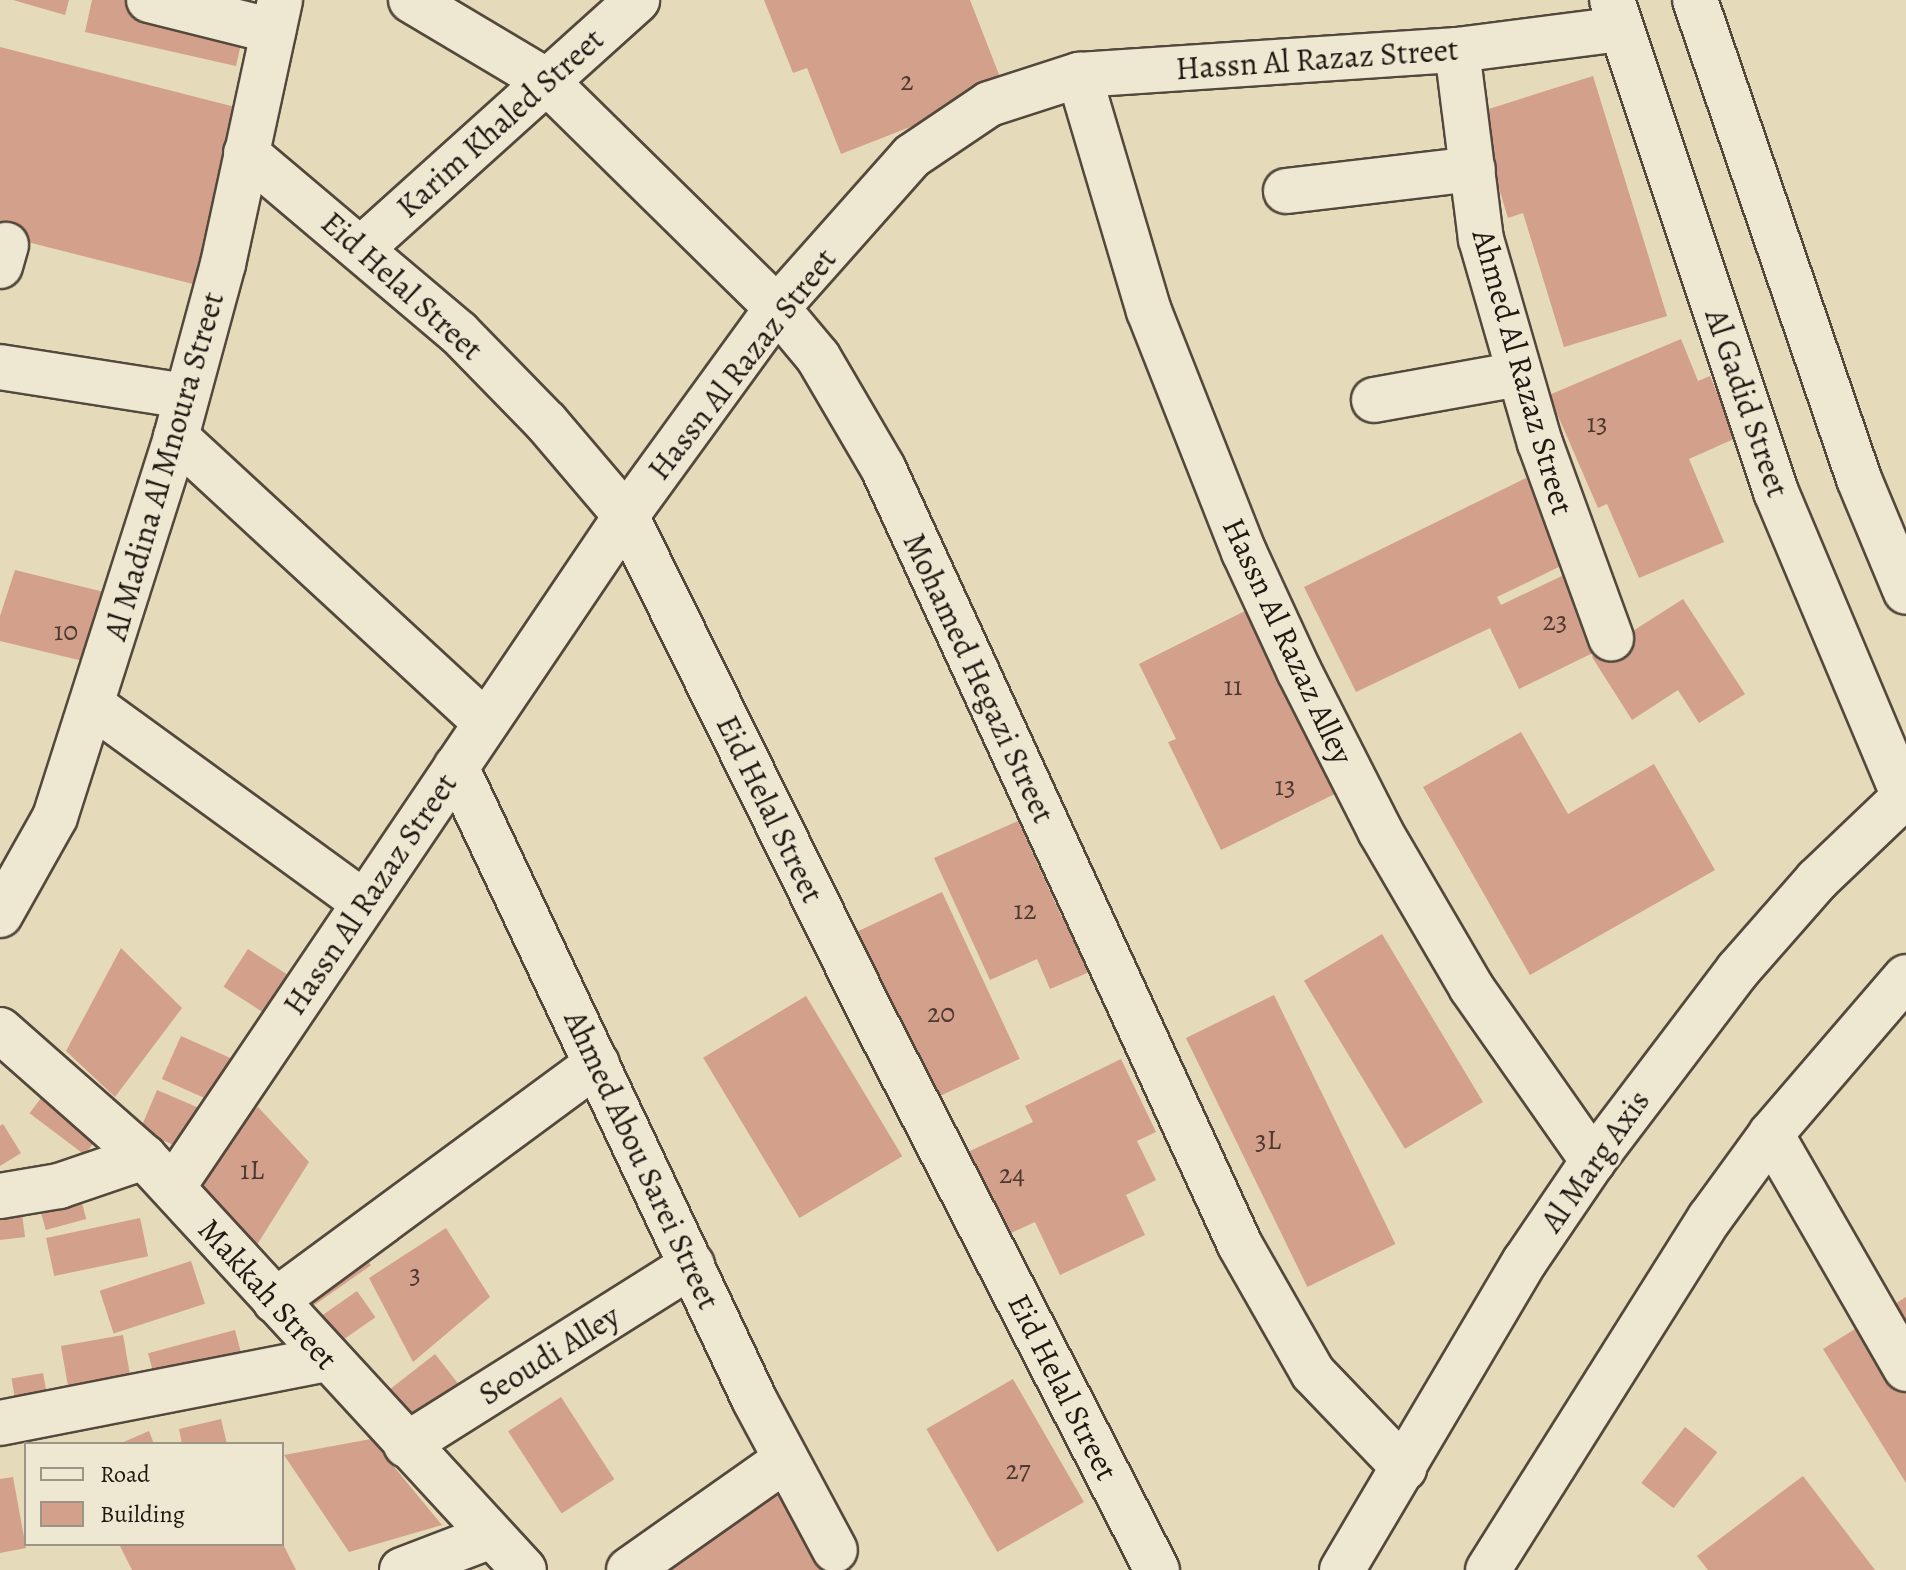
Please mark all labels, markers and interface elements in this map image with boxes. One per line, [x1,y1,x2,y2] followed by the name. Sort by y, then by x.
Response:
[389,20,611,226] street label: Karim Khaled Street
[1174,30,1460,88] street label: Hassn Al Razaz Street
[900,64,914,98] house number: 2
[313,204,491,368] street label: Eid Helal Street
[1464,225,1582,519] street label: Ahmed Al Razaz Street
[640,241,844,487] street label: Hassn Al Razaz Street
[96,287,232,645] street label: Al Madina Al Mnoura Street
[1697,304,1797,502] street label: Al Gadid Street
[1586,406,1608,440] house number: 13
[1214,512,1362,770] street label: Hassn Al Razaz Alley
[895,527,1063,829] street label: Mohamed Hegazi Street
[1543,604,1567,638] house number: 23
[54,614,78,648] house number: 10
[1223,669,1243,703] house number: 11
[708,709,832,909] street label: Eid Helal Street
[275,766,465,1022] street label: Hassn Al Razaz Street
[1274,769,1296,803] house number: 13
[1014,893,1036,927] house number: 12
[927,996,955,1030] house number: 20
[556,1005,728,1315] street label: Ahmed Abou Sarei Street
[1532,1083,1658,1239] street label: Al Marg Axis
[1255,1123,1281,1157] house number: 3L
[240,1153,264,1187] house number: 1L
[999,1157,1025,1191] house number: 24
[190,1211,346,1377] street label: Makkah Street
[409,1257,421,1291] house number: 3
[1000,1287,1126,1487] street label: Eid Helal Street
[472,1297,626,1413] street label: Seoudi Alley
[24,1442,284,1546] legend
[1005,1453,1031,1487] house number: 27
[100,1458,150,1490] text: Road
[100,1498,185,1530] text: Building

